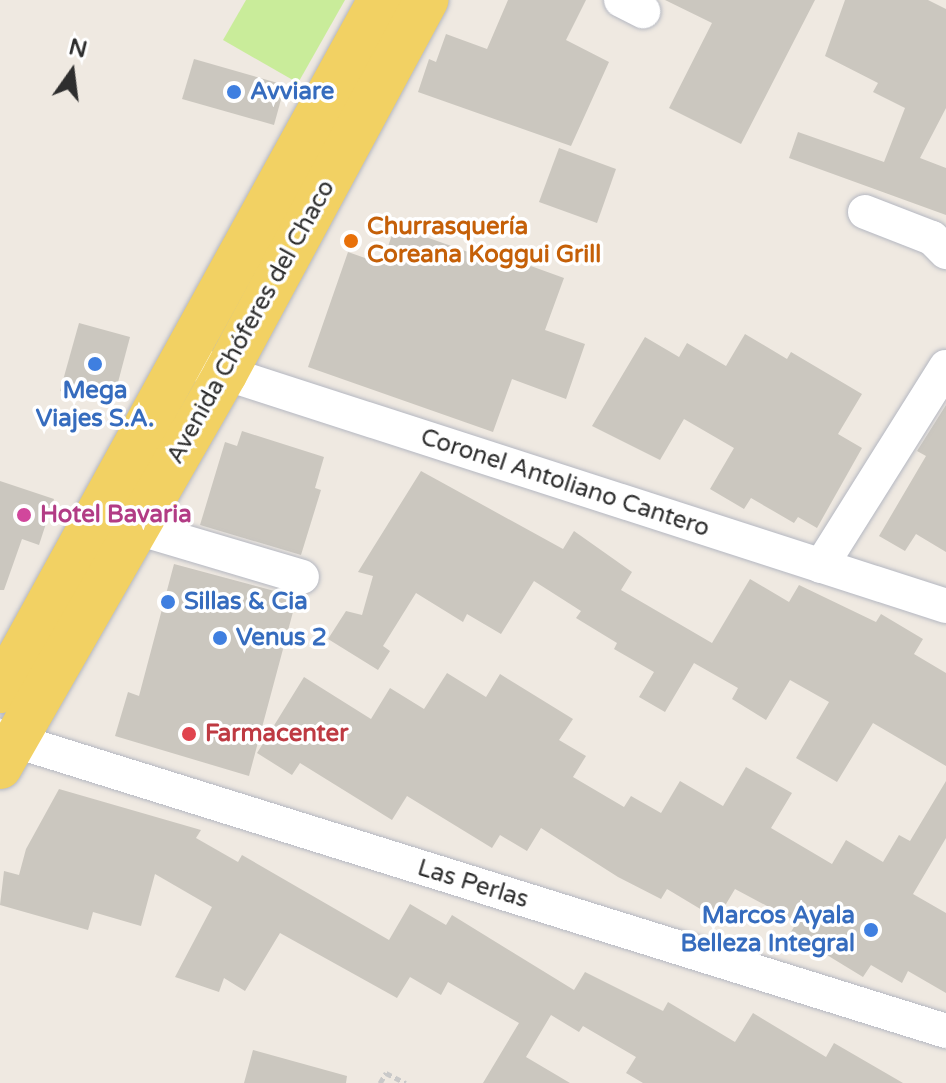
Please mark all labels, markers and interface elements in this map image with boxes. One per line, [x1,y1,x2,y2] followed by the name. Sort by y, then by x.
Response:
[32,32,112,112] north arrow
[66,34,90,63] text: N
[250,78,334,106] place label: Avviare
[225,83,243,101] marker: Avviare
[161,175,341,469] street label: Avenida Chóferes del Chaco
[367,213,601,269] place label: Churrasquería Coreana Koggui Grill
[342,232,360,250] marker: Churrasquería Coreana Koggui Grill
[86,355,104,373] marker: Mega Viajes S.A.
[36,377,154,433] place label: Mega Viajes S.A.
[417,423,713,543] street label: Coronel Antoliano Cantero
[40,501,192,529] place label: Hotel Bavaria
[15,506,33,524] marker: Hotel Bavaria
[184,588,308,616] place label: Sillas & Cia
[159,593,177,611] marker: Sillas & Cia
[236,624,327,652] place label: Venus 2
[211,629,229,647] marker: Venus 2
[205,720,348,748] place label: Farmacenter
[180,725,198,743] marker: Farmacenter
[414,853,532,915] street label: Las Perlas
[680,902,855,958] place label: Marcos Ayala Belleza Integral
[862,921,880,939] marker: Marcos Ayala Belleza Integral

